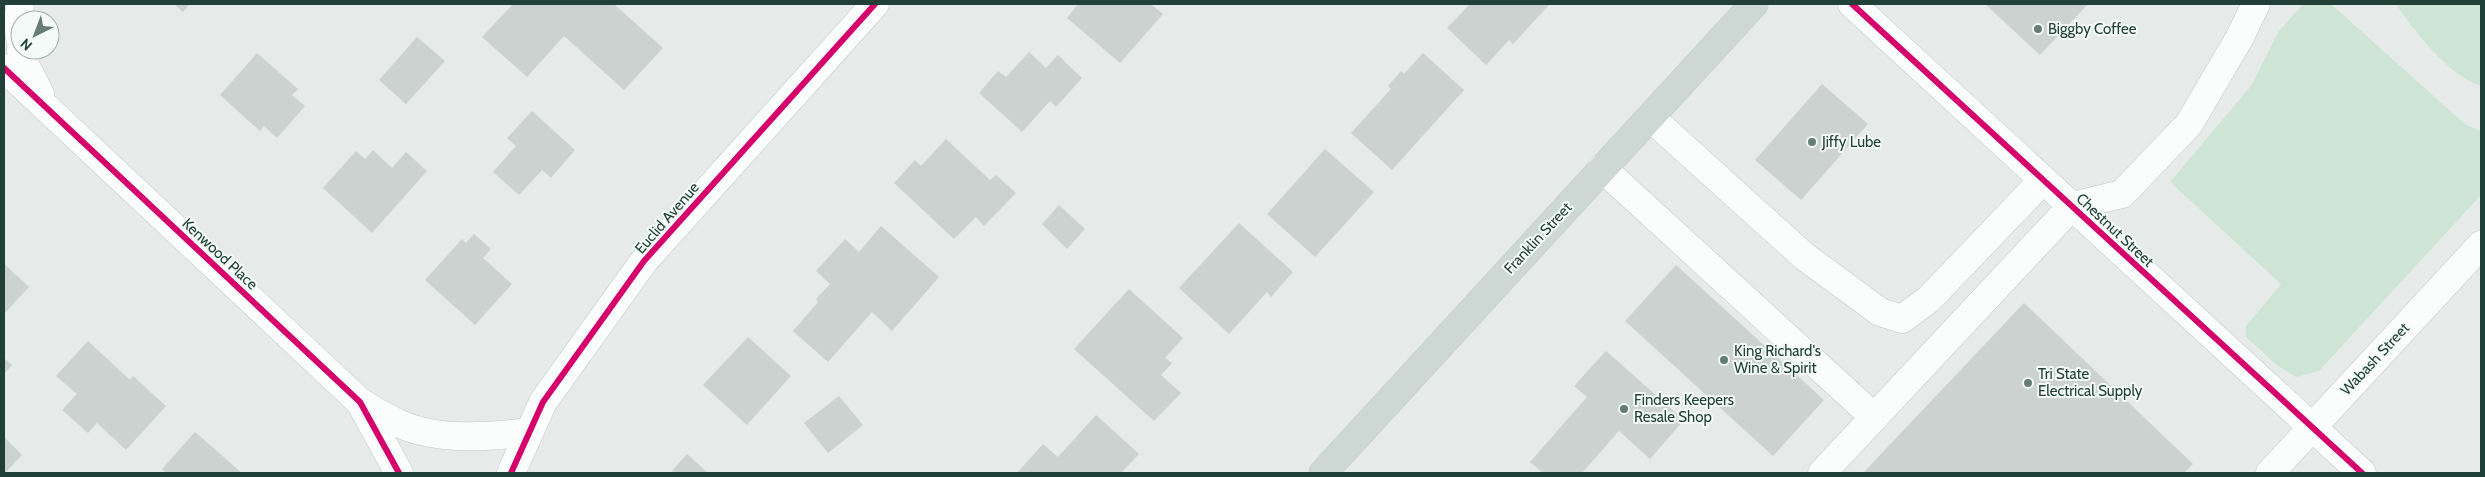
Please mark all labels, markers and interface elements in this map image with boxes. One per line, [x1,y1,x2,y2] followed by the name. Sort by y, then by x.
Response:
[10,10,60,60] north arrow
[2048,20,2137,38] place label: Biggby Coffee
[2032,23,2044,35] marker: Biggby Coffee
[17,35,36,55] text: N
[1821,133,1881,151] place label: Jiffy Lube
[1806,136,1818,148] marker: Jiffy Lube
[631,178,703,257] street label: Euclid Avenue
[2072,189,2158,271] street label: Chestnut Street
[1500,199,1576,277] street label: Franklin Street
[179,214,262,294] street label: Kenwood Place
[2337,319,2413,399] street label: Wabash Street
[1734,342,1821,377] place label: King Richard's Wine & Spirit
[1718,354,1730,366] marker: King Richard's Wine & Spirit
[2038,365,2143,400] place label: Tri State Electrical Supply
[2022,377,2034,389] marker: Tri State Electrical Supply
[1634,391,1734,426] place label: Finders Keepers Resale Shop
[1618,403,1630,415] marker: Finders Keepers Resale Shop

